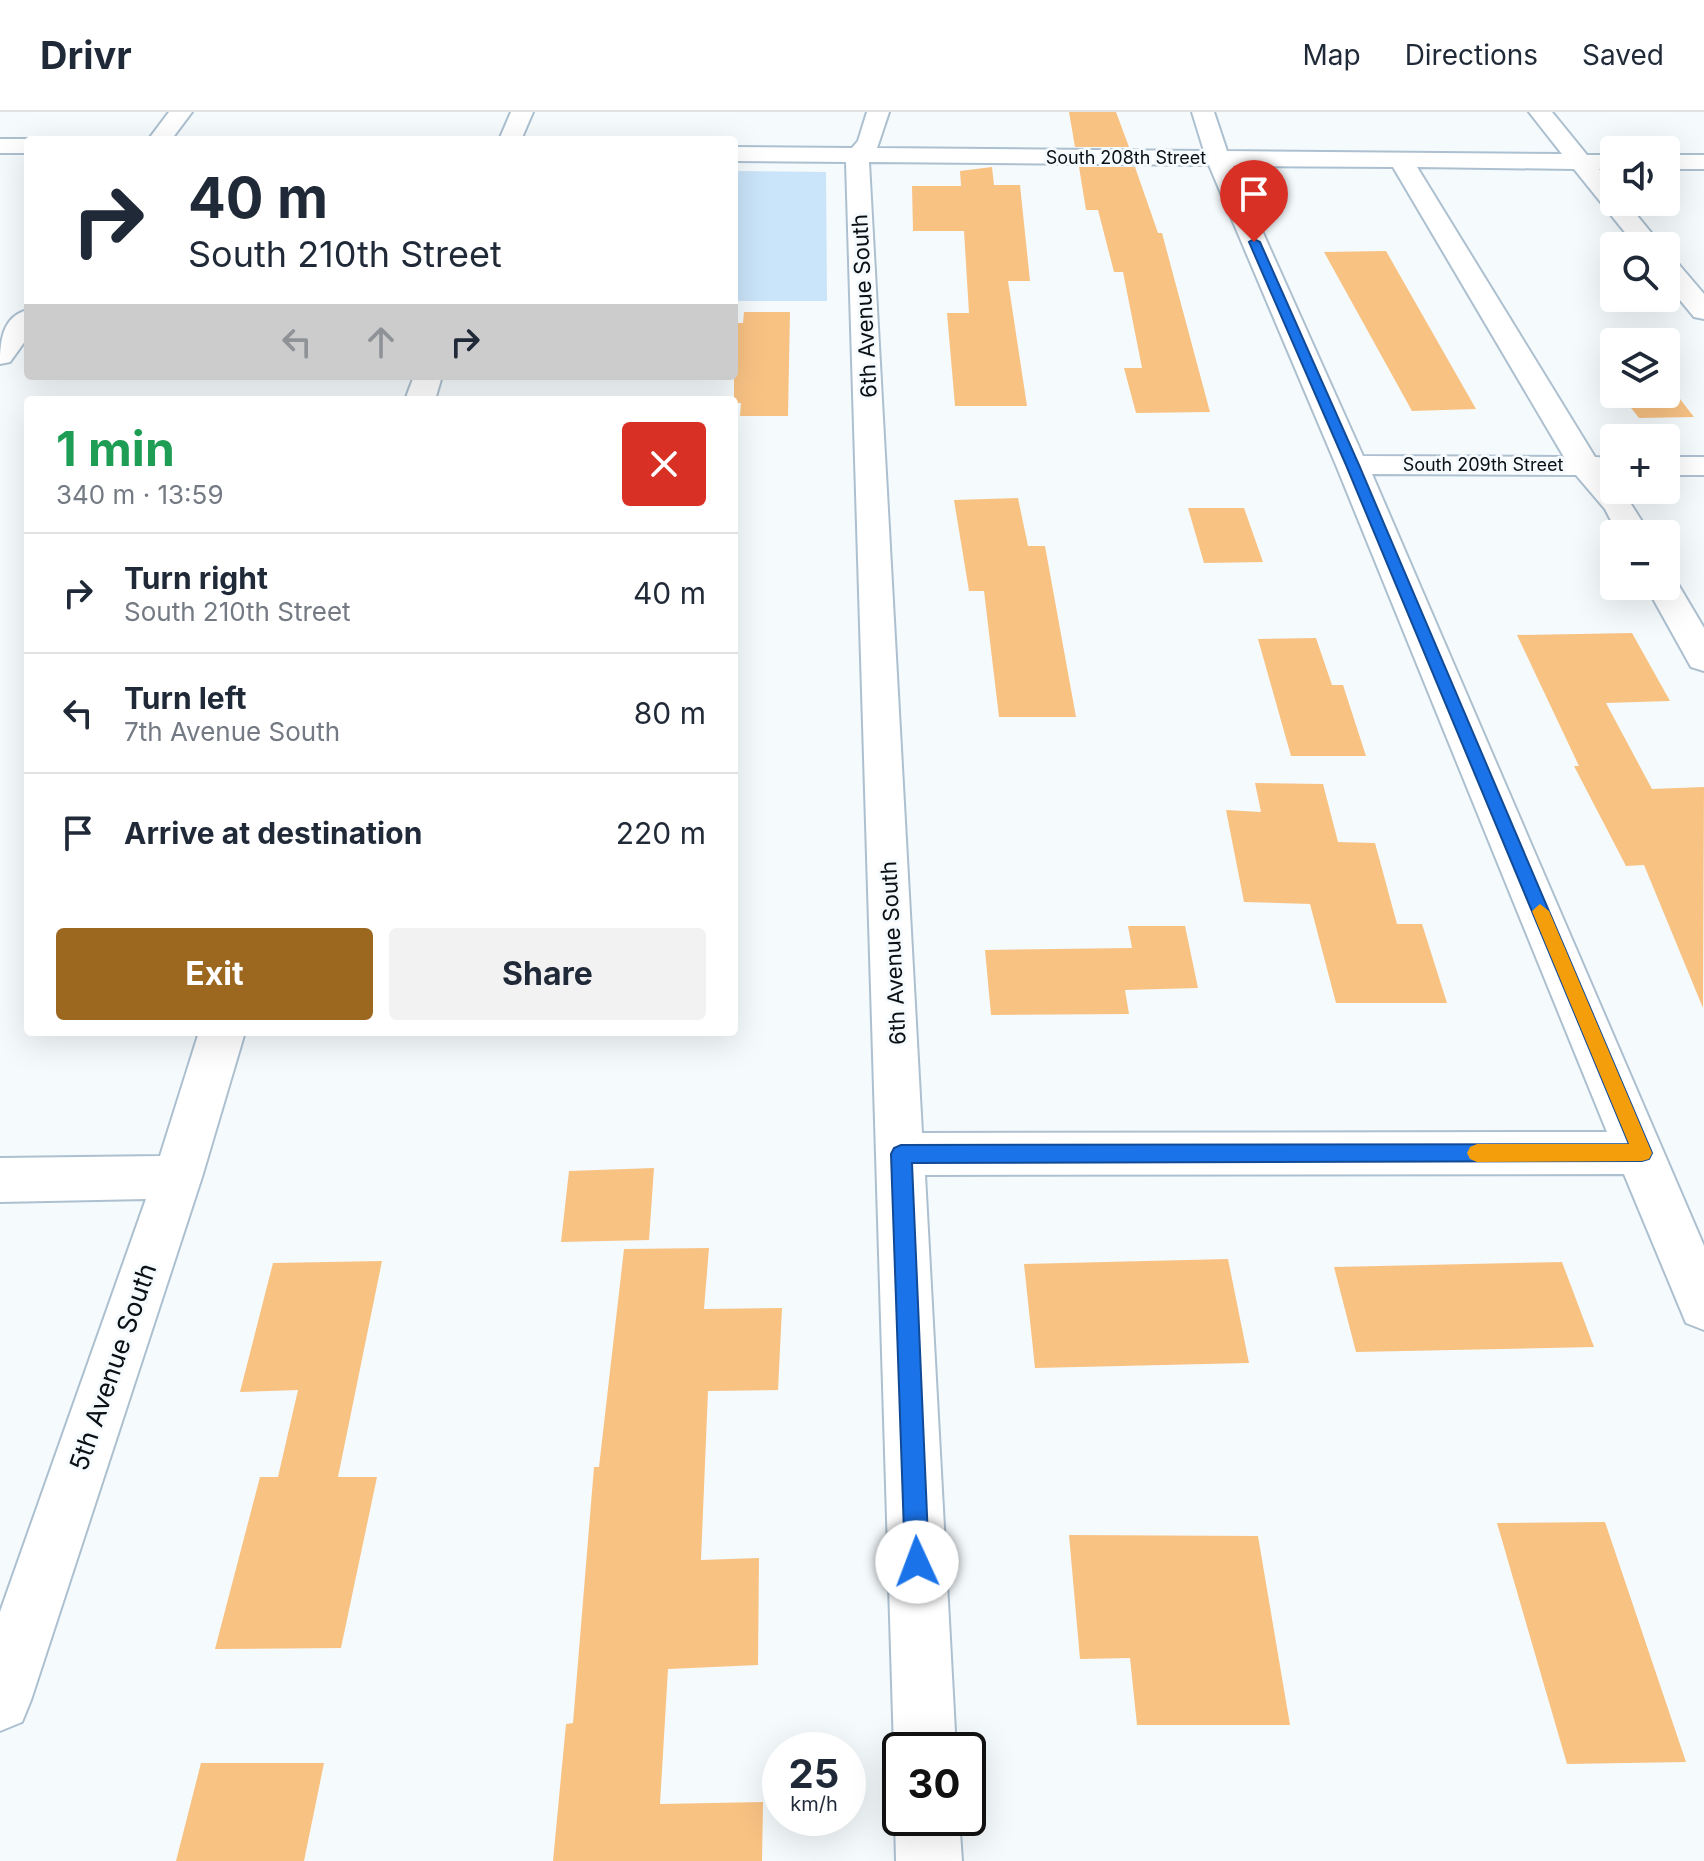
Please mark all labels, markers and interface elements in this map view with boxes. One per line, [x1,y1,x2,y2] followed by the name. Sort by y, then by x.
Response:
[40,32,132,78] text: Drivr
[1302,38,1361,72] text: Map
[1405,38,1538,72] text: Directions
[1582,38,1664,72] text: Saved
[1600,136,1680,600] map controls
[1600,136,1680,216] button: sound
[1046,147,1206,168] street label: South 208th Street
[1220,160,1288,242] pin
[188,164,328,232] text: 40 m
[56,168,160,272] icon: right
[1232,172,1276,216] icon: arrive
[846,213,882,399] street label: 6th Avenue South
[188,232,502,276] text: South 210th Street
[1600,232,1680,312] button: search
[275,320,319,364] icon: left
[359,320,403,364] icon: ahead
[443,320,487,364] icon: right
[1600,328,1680,408] button: layers
[56,419,175,478] text: 1 min
[622,422,706,506] button: close
[1600,424,1680,504] button: +
[1403,454,1563,475] street label: South 209th Street
[56,479,224,510] text: 340 m · 13:59
[1600,520,1680,600] button: −
[124,560,268,596] text: Turn right
[56,571,100,615] icon: right
[633,575,706,611] text: 40 m
[124,596,351,627] text: South 210th Street
[124,680,246,716] text: Turn left
[56,691,100,735] icon: left
[634,695,706,731] text: 80 m
[124,716,340,747] text: 7th Avenue South
[56,811,100,855] icon: arrive
[124,815,422,851] text: Arrive at destination
[616,815,706,851] text: 220 m
[875,860,911,1046] street label: 6th Avenue South
[56,928,373,1020] button: Exit
[389,928,706,1020] button: Share
[63,1259,163,1475] street label: 5th Avenue South
[875,1520,959,1604] position arrow
[882,1732,986,1836] speed limit sign: 30
[789,1749,839,1798] text: 25
[790,1792,838,1816] text: km/h

